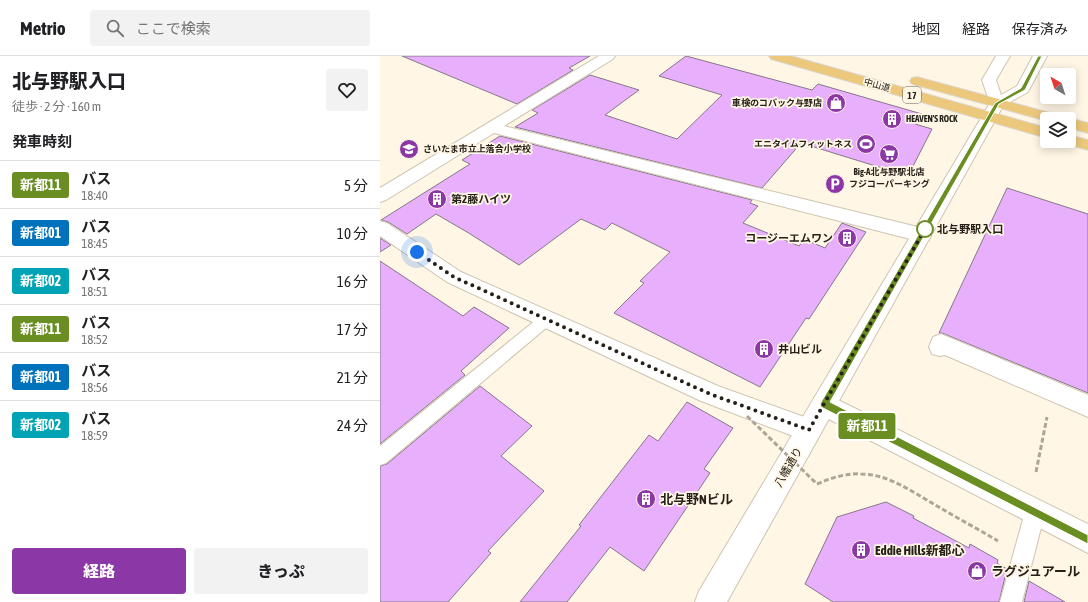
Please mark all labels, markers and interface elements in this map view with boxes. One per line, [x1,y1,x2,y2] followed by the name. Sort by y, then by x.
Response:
[90,10,370,46] search box
[20,17,66,39] text: Metrio
[104,17,126,39] icon: search
[136,20,211,37] text: ここで検索
[912,21,940,37] text: 地図
[962,21,990,37] text: 経路
[1012,21,1068,37] text: 保存済み
[1040,68,1076,104] north arrow
[1040,68,1076,148] map controls
[326,69,368,111] button: heart
[12,70,126,92] text: 北与野駅入口
[863,76,891,94] street label: 中山道
[903,87,921,103] road number: 17
[825,92,847,114] shop icon: 車検のコバック与野店
[732,98,822,108] place label: 車検のコバック与野店
[12,99,101,114] text: 徒歩 · 2 分 · 160 m
[881,108,903,130] building icon: HEAVEN'S ROCK
[1040,112,1076,148] button: layers
[906,114,958,124] place label: HEAVEN'S ROCK
[12,133,72,150] text: 発車時刻
[855,133,877,155] sports icon: エニタイムフィットネス
[398,138,420,160] school or university icon: さいたま市立上落合小学校
[754,139,852,149] place label: エニタイムフィットネス
[878,143,900,165] supermarket icon: Big-A北与野駅北店
[423,144,532,154] place label: さいたま市立上落合小学校
[854,167,924,177] place label: Big-A北与野駅北店
[81,170,111,187] text: バス
[824,173,846,195] parking icon: フジコーパーキング
[20,177,61,193] text: 新都11
[344,177,368,194] text: 5 分
[849,179,930,189] place label: フジコーパーキング
[81,188,108,203] text: 18:40
[426,188,448,210] building icon: 第2藤ハイツ
[451,193,511,205] place label: 第2藤ハイツ
[81,218,111,235] text: バス
[916,220,934,238] marker: 北与野駅入口
[937,223,1003,235] place label: 北与野駅入口
[20,225,61,241] text: 新都01
[337,225,368,242] text: 10 分
[836,227,858,249] building icon: コージーエムワン
[745,232,833,244] place label: コージーエムワン
[81,236,108,251] text: 18:45
[407,242,427,262] your location
[81,266,111,283] text: バス
[20,273,61,289] text: 新都02
[337,273,368,290] text: 16 分
[81,284,108,299] text: 18:51
[81,314,111,331] text: バス
[20,321,61,337] text: 新都11
[337,321,368,338] text: 17 分
[81,332,108,347] text: 18:52
[753,338,775,360] building icon: 井山ビル
[778,343,822,355] place label: 井山ビル
[81,362,111,379] text: バス
[20,369,61,385] text: 新都01
[337,369,368,386] text: 21 分
[81,380,108,395] text: 18:56
[81,410,111,427] text: バス
[839,413,895,439] line badge: 新都11
[20,417,61,433] text: 新都02
[337,417,368,434] text: 24 分
[846,418,888,434] text: 新都11
[81,428,108,443] text: 18:59
[772,445,804,489] street label: 八幡通り
[635,488,657,510] building icon: 北与野Nビル
[660,492,733,507] place label: 北与野Nビル
[850,539,872,561] building icon: Eddie Hills新都心
[875,543,965,558] place label: Eddie Hills新都心
[12,548,186,594] button: 経路
[194,548,368,594] button: きっぷ
[966,560,988,582] shop icon: ラグジュアール
[991,564,1080,579] place label: ラグジュアール

